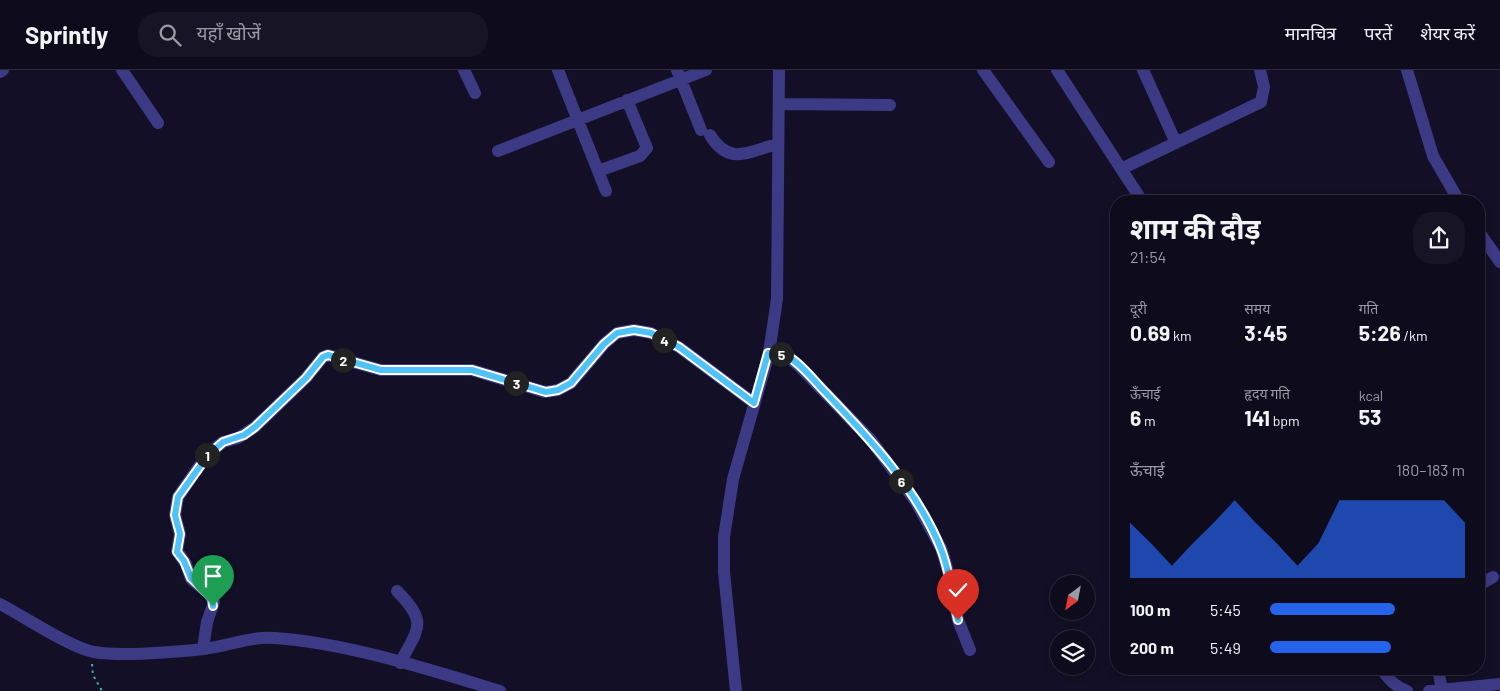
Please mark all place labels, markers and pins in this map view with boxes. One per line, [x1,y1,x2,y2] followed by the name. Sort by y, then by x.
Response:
[652,328,676,352] pin: 4
[768,342,794,366] pin: 5
[330,348,356,372] pin: 2
[504,370,528,396] pin: 3
[194,442,220,468] pin: 1
[888,468,914,494] pin: 6
[192,555,234,606] pin
[937,569,979,620] pin

